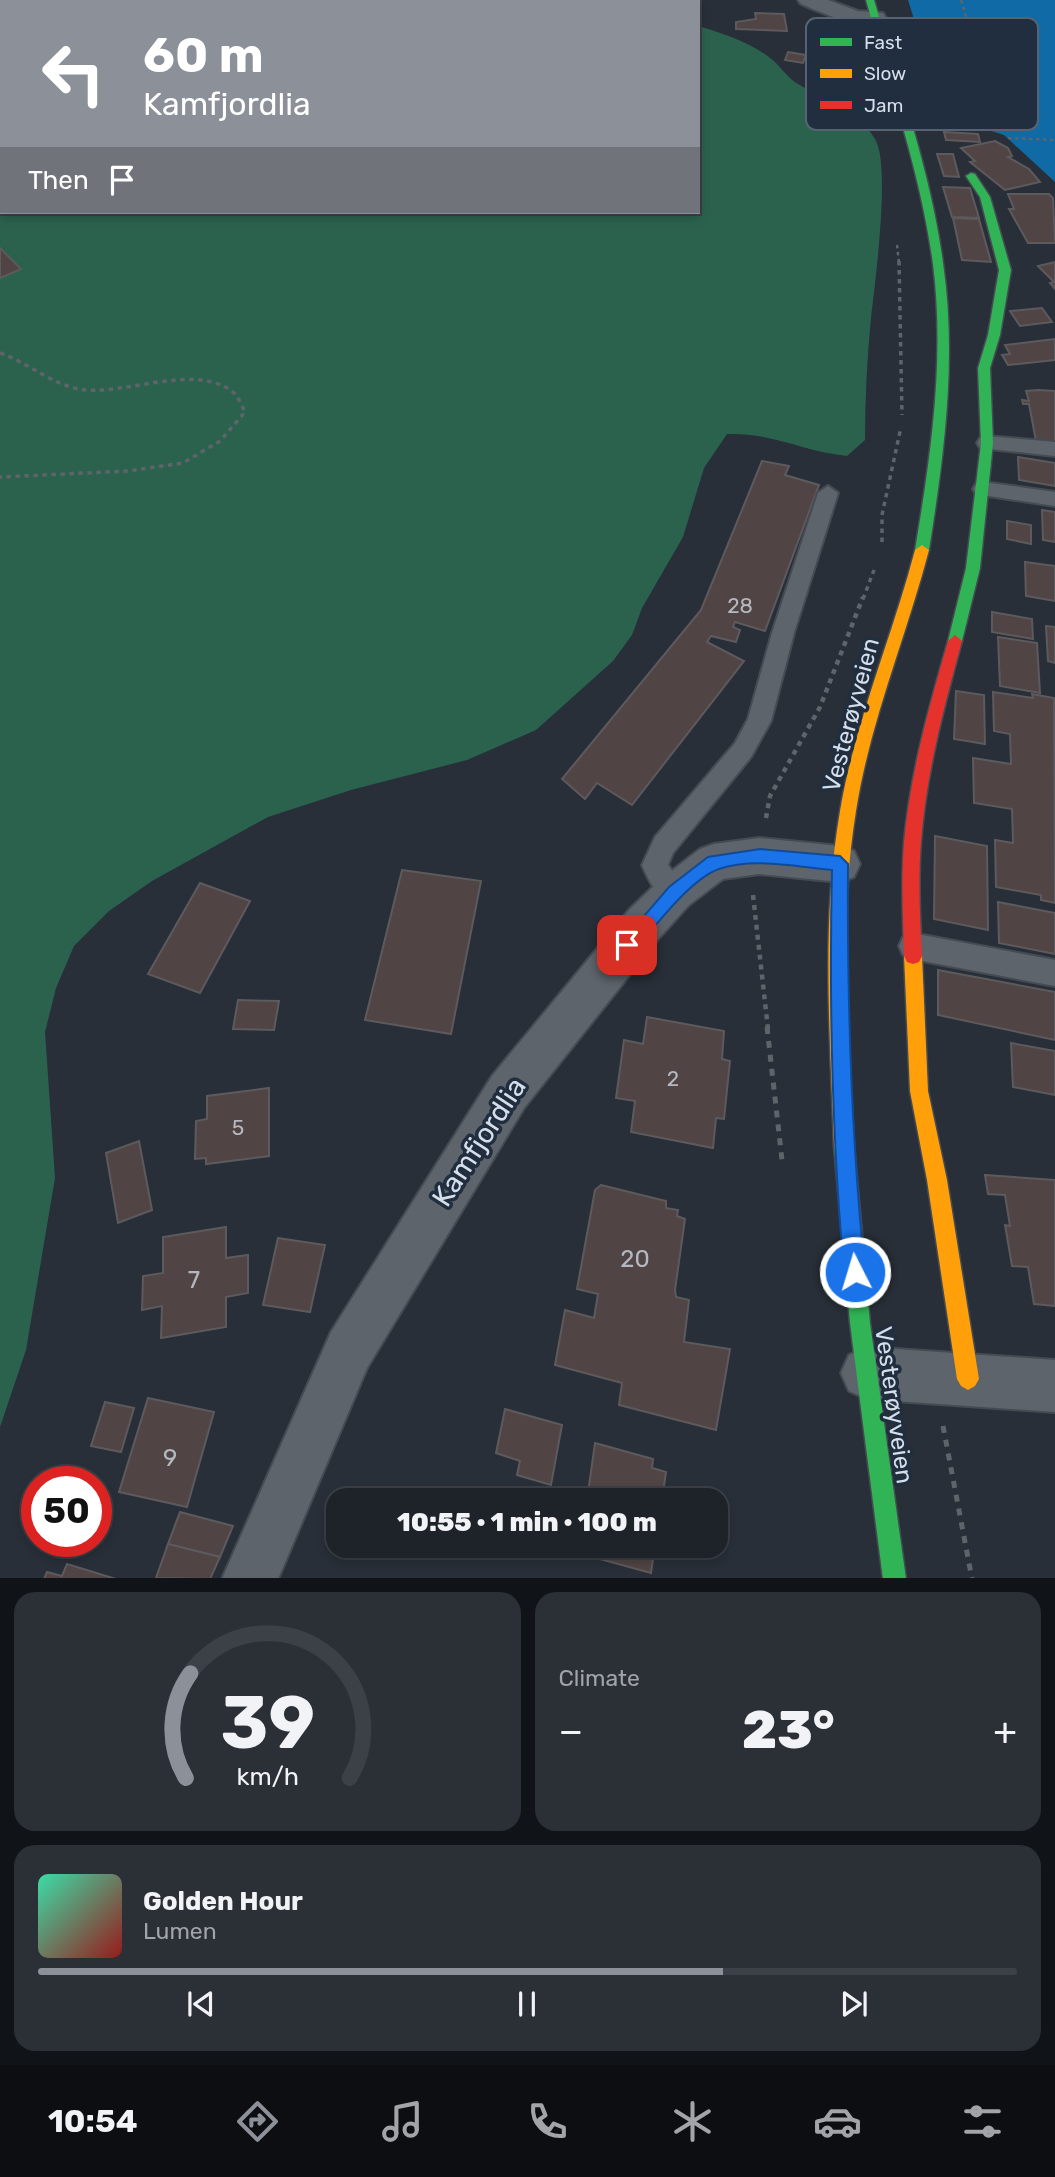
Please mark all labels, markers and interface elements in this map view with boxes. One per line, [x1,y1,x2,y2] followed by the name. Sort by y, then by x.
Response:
[806,18,1038,130] legend
[143,26,264,84] text: 60 m
[28,28,119,119] icon: left
[864,31,903,54] text: Fast
[864,62,906,85] text: Slow
[143,85,311,123] text: Kamfjordlia
[864,94,903,117] text: Jam
[103,161,141,199] icon: arrive
[28,165,89,196] text: Then
[727,593,753,618] house number: 28
[817,635,885,795] street label: Vesterøyveien
[597,915,657,975] pin
[608,926,646,964] icon: arrive
[667,1066,679,1091] house number: 2
[425,1071,533,1213] street label: Kamfjordlia
[232,1115,244,1140] house number: 5
[818,1235,892,1309] position arrow
[620,1245,650,1273] house number: 20
[188,1266,200,1294] house number: 7
[869,1325,919,1485] street label: Vesterøyveien
[163,1444,177,1472] house number: 9
[21,1466,112,1557] speed limit sign: 50
[397,1507,657,1538] text: 10:55 · 1 min · 100 m
[559,1664,640,1692] text: Climate
[220,1680,315,1766] text: 39
[742,1699,835,1761] text: 23°
[559,1708,583,1754] text: −
[993,1708,1017,1754] text: +
[236,1761,298,1790] text: km/h
[143,1886,303,1917] text: Golden Hour
[143,1917,217,1945] text: Lumen
[182,1985,220,2023] icon: previous
[508,1985,546,2023] icon: pause
[835,1985,873,2023] icon: next
[233,2097,282,2146] icon: directions
[378,2097,427,2146] icon: music
[523,2097,572,2146] icon: phone
[668,2097,717,2146] icon: climate
[813,2097,862,2146] icon: car
[958,2097,1007,2146] icon: filters
[48,2102,138,2140] text: 10:54

